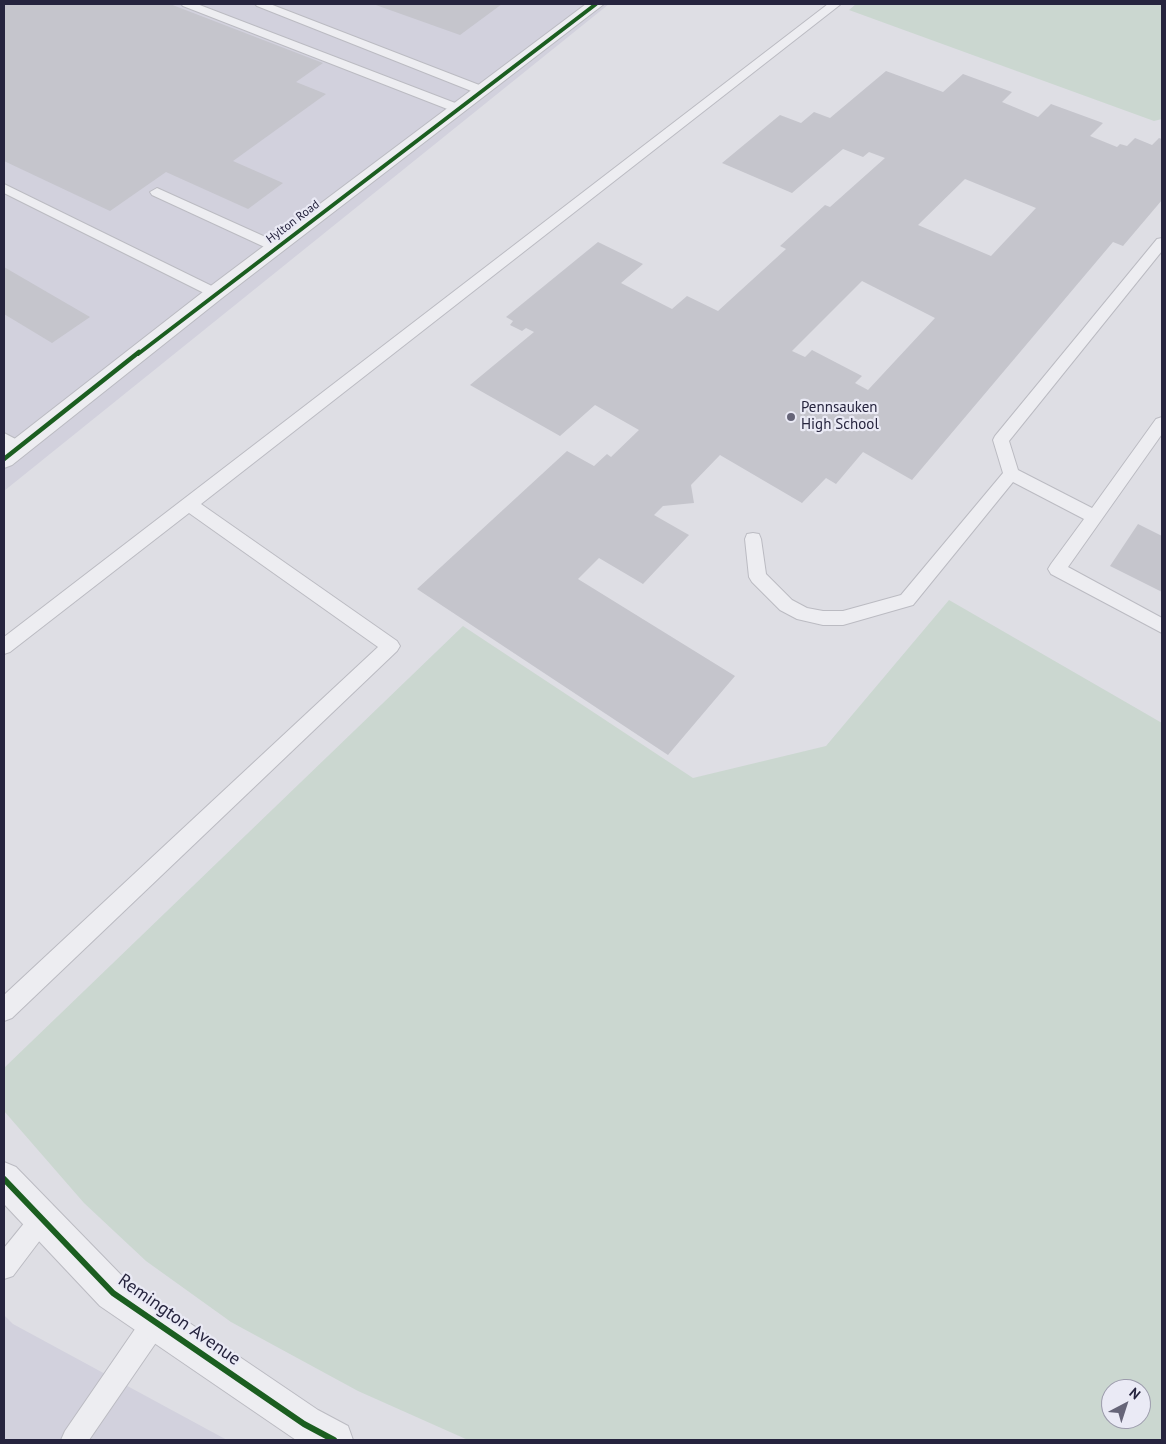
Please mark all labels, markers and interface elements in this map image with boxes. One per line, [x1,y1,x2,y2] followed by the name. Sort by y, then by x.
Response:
[264,197,322,247] street label: Hylton Road
[801,399,879,434] place label: Pennsauken High School
[785,411,797,423] marker: Pennsauken High School
[114,1270,244,1370] street label: Remington Avenue
[1101,1379,1151,1429] north arrow
[1126,1383,1144,1403] text: N

